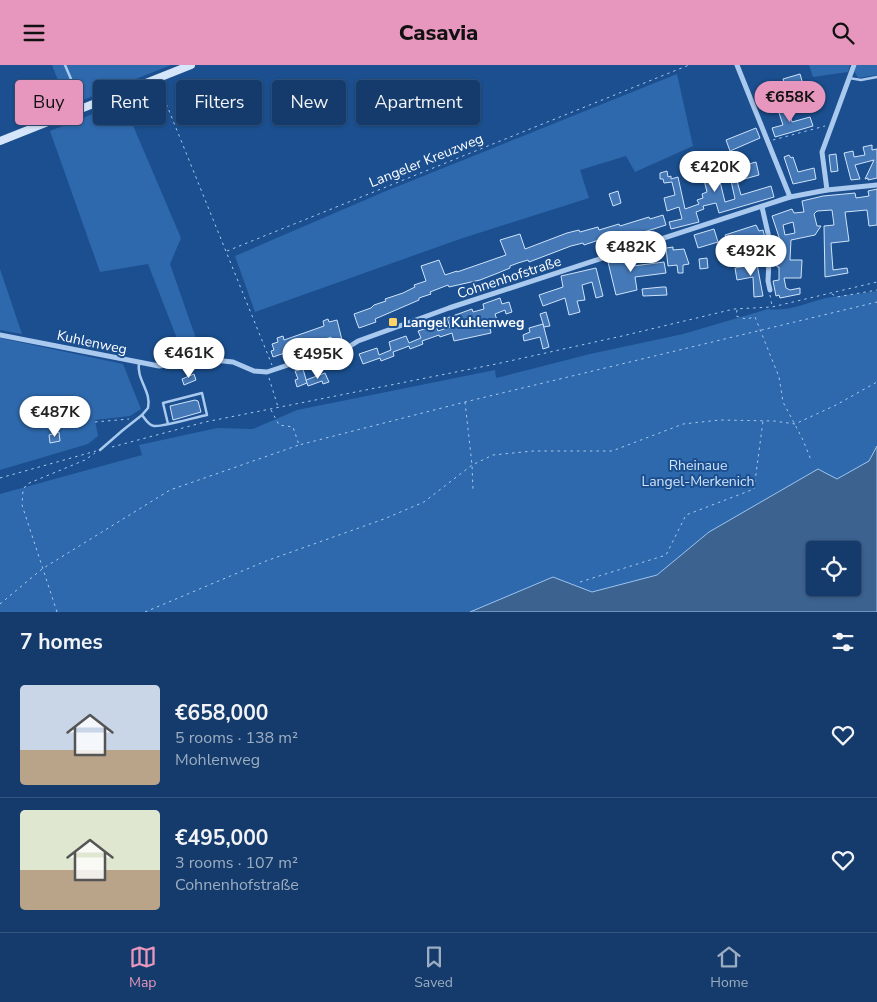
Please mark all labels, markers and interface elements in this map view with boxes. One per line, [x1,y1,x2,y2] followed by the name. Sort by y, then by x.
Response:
[399,18,478,48] text: Casavia
[20,19,48,47] icon: menu
[829,19,857,47] icon: search
[15,80,83,125] chip: Buy
[93,80,166,125] chip: Rent
[176,80,262,125] chip: Filters
[272,80,346,125] chip: New
[356,80,480,125] chip: Apartment
[755,80,825,123] pin: €658K
[765,86,815,108] text: €658K
[366,129,486,192] street label: Langeler Kreuzweg
[680,151,750,193] pin: €420K
[690,156,740,178] text: €420K
[596,231,666,273] pin: €482K
[716,235,786,277] pin: €492K
[606,236,656,258] text: €482K
[726,240,776,262] text: €492K
[455,252,564,303] street label: Cohnenhofstraße
[403,313,524,332] place label: Langel Kuhlenweg
[387,316,399,328] marker: Langel Kuhlenweg
[55,326,129,359] street label: Kuhlenweg
[154,337,224,379] pin: €461K
[283,337,353,380] pin: €495K
[164,342,214,364] text: €461K
[293,343,343,365] text: €495K
[20,395,90,438] pin: €487K
[30,401,80,423] text: €487K
[642,456,754,491] park label: Rheinaue Langel-Merkenich
[806,541,861,596] map controls
[806,541,861,596] button: locate
[20,628,103,656] text: 7 homes
[829,628,857,656] icon: filters
[175,699,268,727] text: €658,000
[60,705,120,765] icon: home
[829,721,857,749] icon: heart
[175,727,298,749] text: 5 rooms · 138 m²
[175,749,260,771] text: Mohlenweg
[175,824,268,852] text: €495,000
[60,830,120,890] icon: home
[829,846,857,874] icon: heart
[175,852,298,874] text: 3 rooms · 107 m²
[175,874,299,896] text: Cohnenhofstraße
[129,943,157,992] tab: Map
[414,943,453,992] tab: Saved
[710,943,748,992] tab: Home

